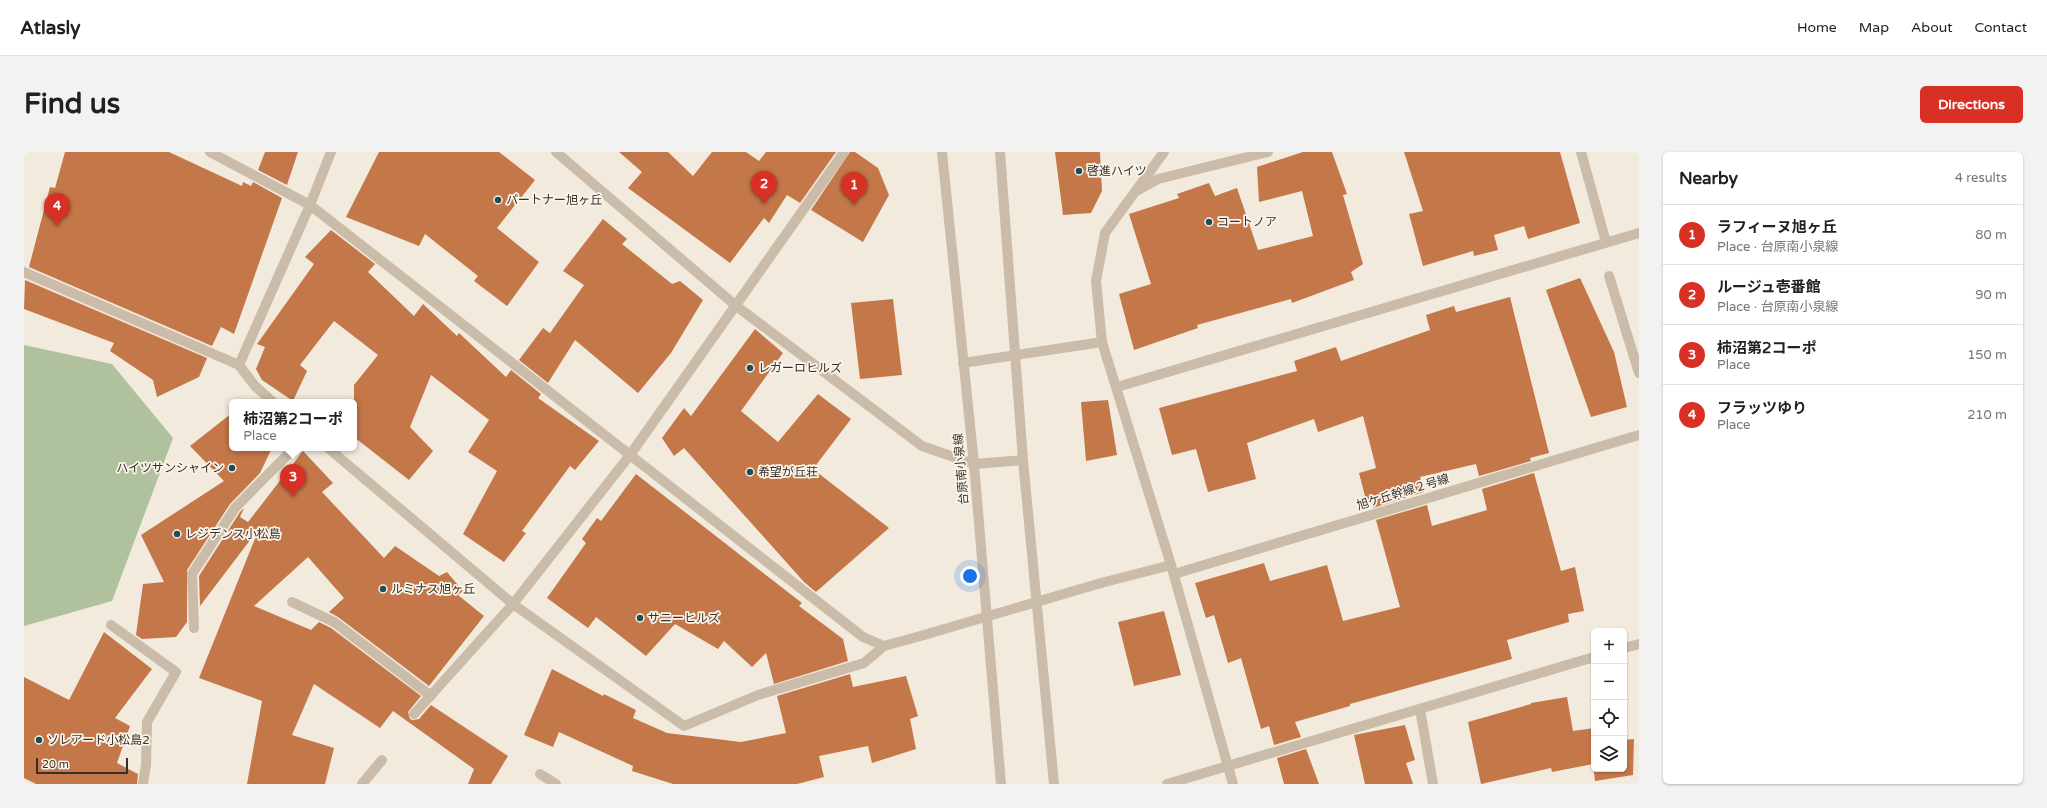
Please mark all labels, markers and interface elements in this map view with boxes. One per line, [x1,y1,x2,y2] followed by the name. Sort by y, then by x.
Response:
[20,17,80,39] text: Atlasly
[1797,19,1837,36] text: Home
[1859,19,1889,36] text: Map
[1911,19,1953,36] text: About
[1975,19,2027,36] text: Contact
[1920,86,2023,123] button: Directions
[24,87,120,121] text: Find us
[1087,164,1147,178] place label: 啓進ハイツ
[1074,166,1084,176] marker: 啓進ハイツ
[1679,168,1738,189] text: Nearby
[1955,170,2007,186] text: 4 results
[751,171,777,204] pin: 2
[841,172,867,205] pin: 1
[44,193,70,226] pin: 4
[506,193,602,207] place label: パートナー旭ヶ丘
[493,195,503,205] marker: パートナー旭ヶ丘
[1217,215,1277,229] place label: コートノア
[1204,217,1214,227] marker: コートノア
[1717,218,1837,236] text: ラフィーヌ旭ヶ丘
[1688,227,1696,243] text: 1
[1975,227,2007,243] text: 80 m
[1717,239,1839,255] text: Place · 台原南小泉線
[1717,278,1821,296] text: ルージュ壱番館
[1688,287,1696,303] text: 2
[1975,287,2007,303] text: 90 m
[1717,299,1839,315] text: Place · 台原南小泉線
[1717,339,1816,357] text: 柿沼第2コーポ
[1688,347,1696,363] text: 3
[1967,347,2007,363] text: 150 m
[1717,357,1750,373] text: Place
[758,361,842,375] place label: レガーロヒルズ
[745,363,755,373] marker: レガーロヒルズ
[229,399,357,451] popup
[1717,399,1807,417] text: フラッツゆり
[1688,407,1696,423] text: 4
[1967,407,2007,423] text: 210 m
[243,410,343,428] text: 柿沼第2コーポ
[1717,417,1750,433] text: Place
[243,428,277,444] text: Place
[951,433,971,505] street label: 台原南小泉線
[116,461,224,475] place label: ハイツサンシャイン
[227,463,237,473] marker: ハイツサンシャイン
[280,464,306,497] pin: 3
[758,465,818,479] place label: 希望が丘荘
[745,467,755,477] marker: 希望が丘荘
[1355,471,1451,513] street label: 旭ケ丘幹線２号線
[185,527,281,541] place label: レジデンス小松島
[172,529,182,539] marker: レジデンス小松島
[960,566,980,586] your location
[391,582,475,596] place label: ルミナス旭ヶ丘
[378,584,388,594] marker: ルミナス旭ヶ丘
[648,611,720,625] place label: サニーヒルズ
[635,613,645,623] marker: サニーヒルズ
[1591,628,1627,772] map controls
[1591,628,1627,664] button: +
[1591,664,1627,700] button: −
[1591,700,1627,736] button: locate
[47,733,150,747] place label: ソレアード小松島2
[34,735,44,745] marker: ソレアード小松島2
[1591,736,1627,772] button: layers
[36,756,128,775] scale bar
[42,758,69,771] text: 20 m

